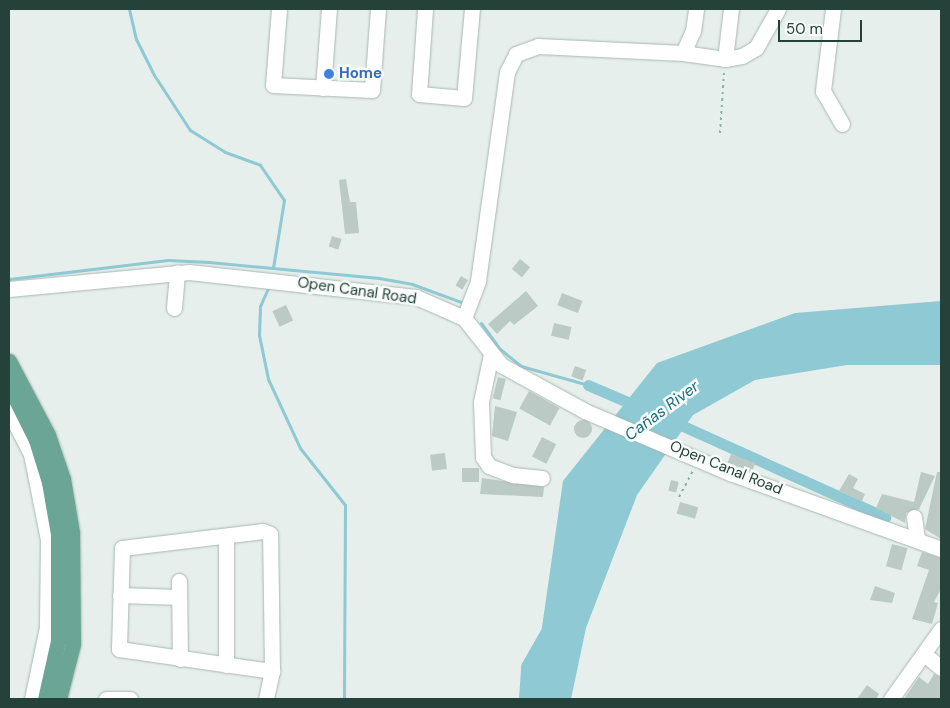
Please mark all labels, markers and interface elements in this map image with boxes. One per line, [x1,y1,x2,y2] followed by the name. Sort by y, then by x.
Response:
[780,10,864,42] scale bar
[786,19,823,39] text: 50 m
[339,65,382,83] place label: Home
[323,68,335,80] marker: Home
[296,274,418,308] street label: Open Canal Road
[621,377,703,445] water label: Cañas River
[667,437,785,499] street label: Open Canal Road

